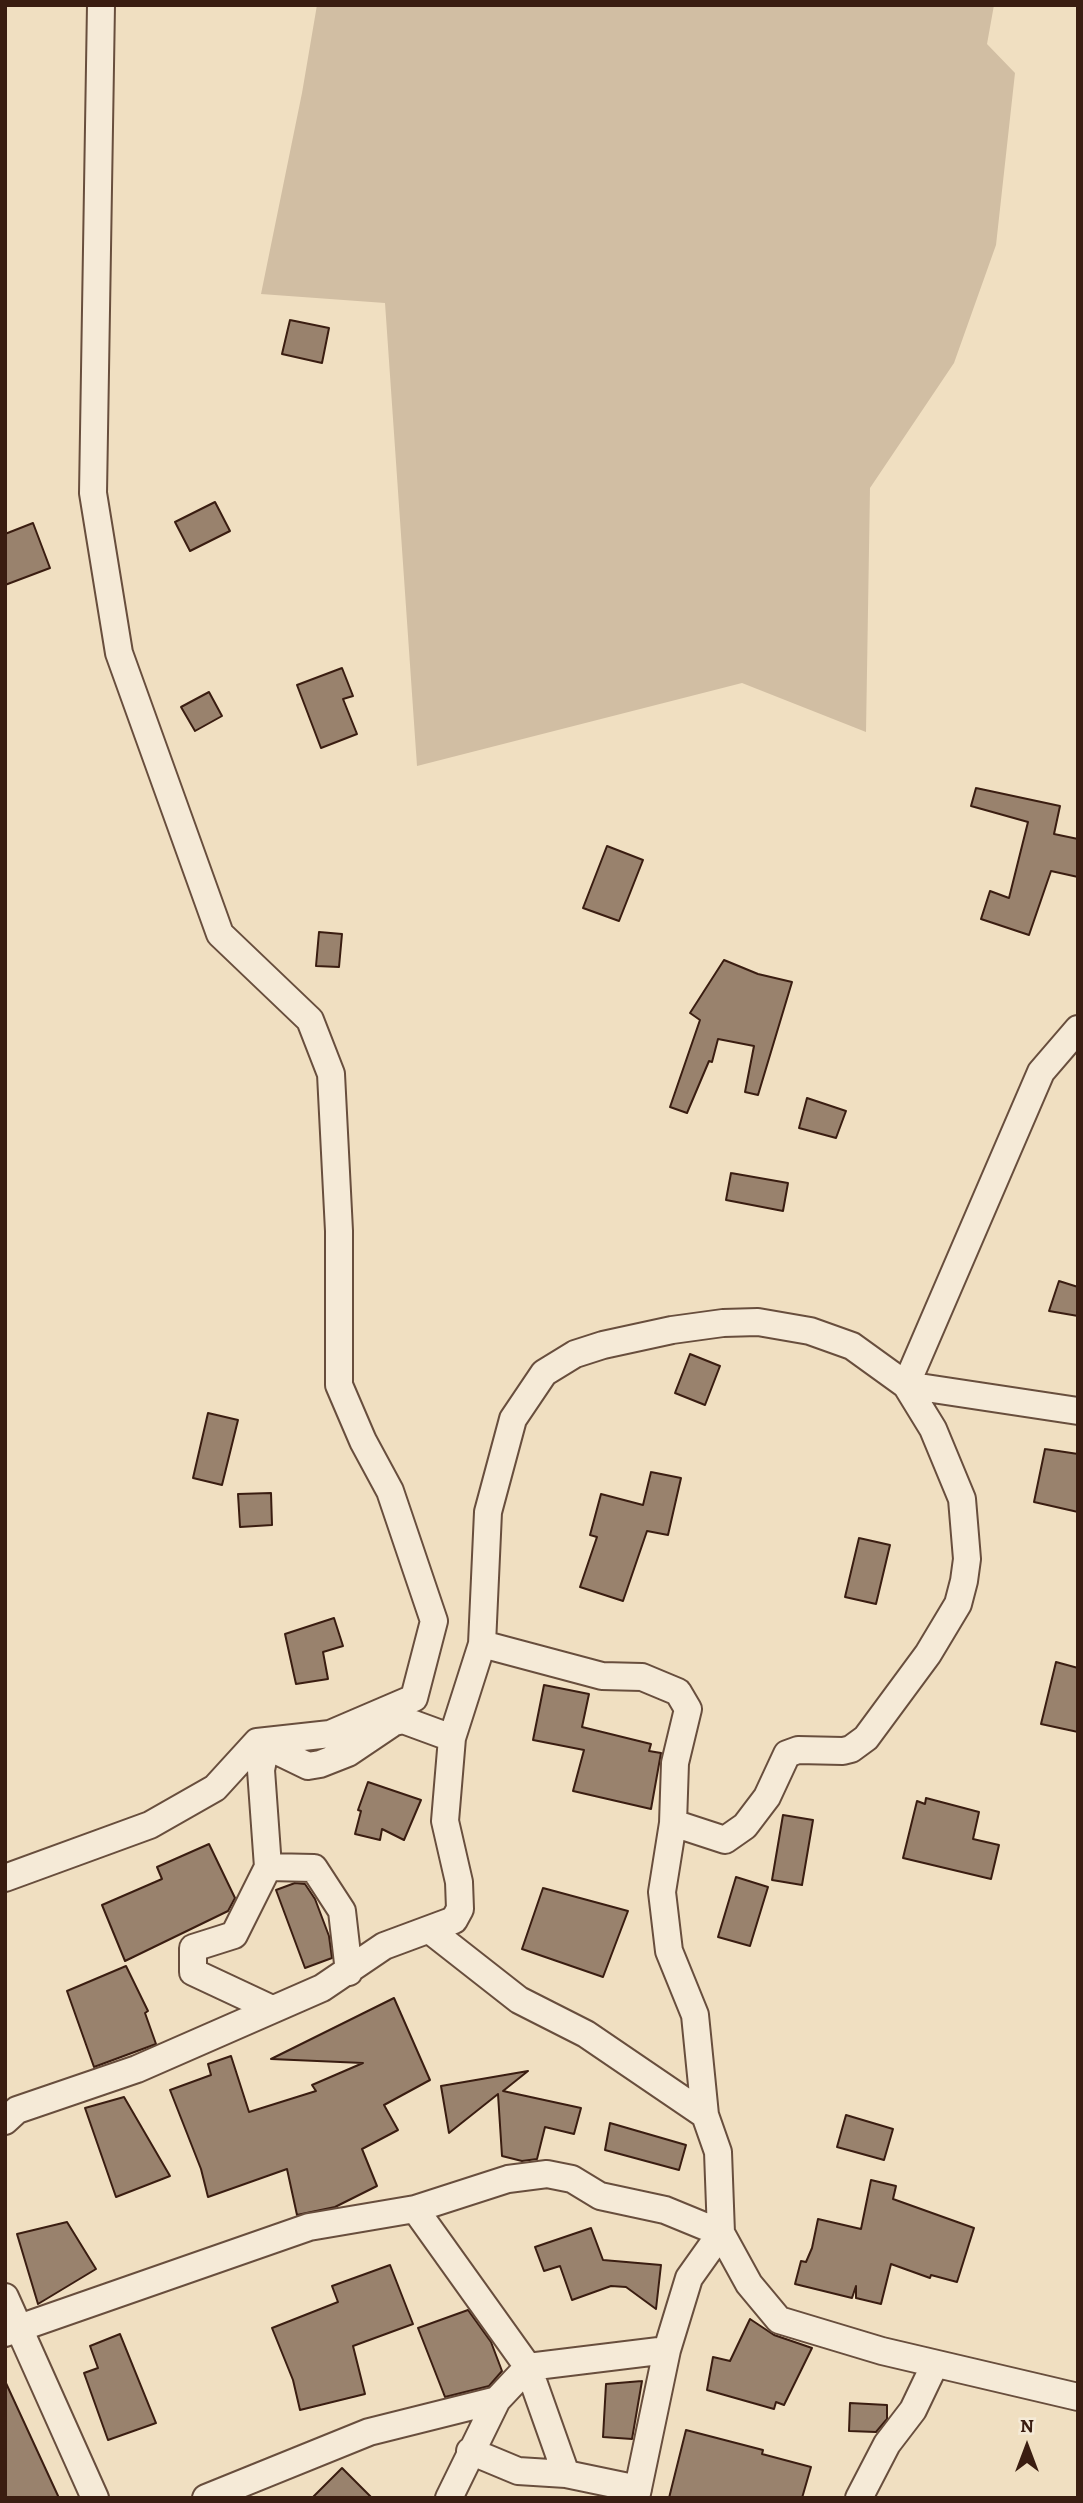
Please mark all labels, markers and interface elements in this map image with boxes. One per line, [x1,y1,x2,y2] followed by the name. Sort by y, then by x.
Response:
[992,2412,1062,2482] north arrow
[1020,2413,1034,2439] text: N

